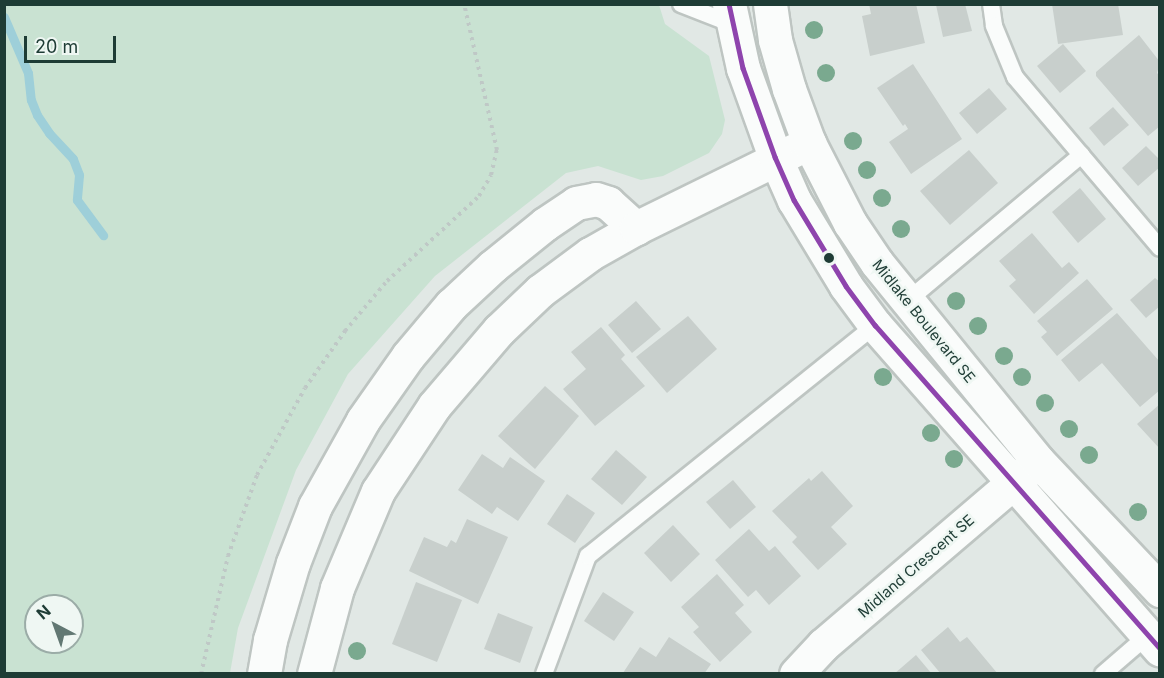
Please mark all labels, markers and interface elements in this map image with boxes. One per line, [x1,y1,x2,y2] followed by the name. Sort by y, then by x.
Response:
[27,24,118,62] scale bar
[35,36,78,57] text: 20 m
[823,252,835,264] unlabelled marker
[869,256,979,386] street label: Midlake Boulevard SE
[854,511,978,621] street label: Midland Crescent SE
[24,594,84,654] north arrow
[32,600,55,623] text: N

